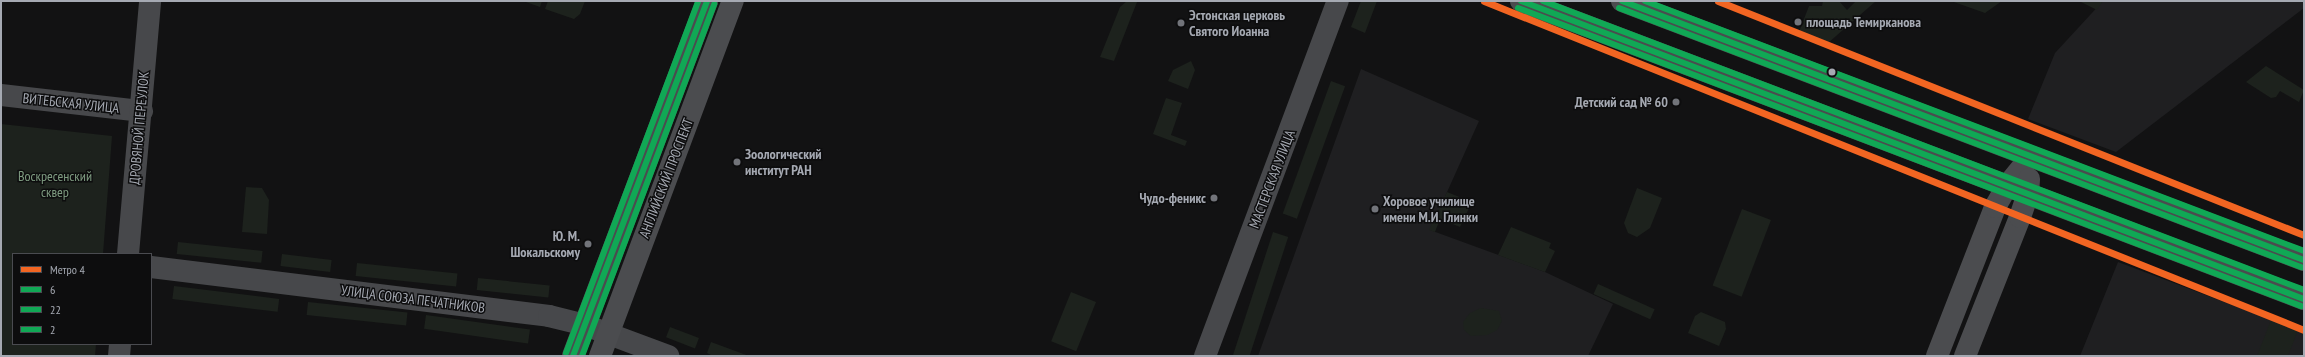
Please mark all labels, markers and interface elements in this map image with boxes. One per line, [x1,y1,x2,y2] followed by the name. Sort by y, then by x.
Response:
[1189,7,1285,40] place label: Эстонская церковь Святого Иоанна
[1806,14,1922,30] place label: площадь Темирканова
[1793,17,1803,27] marker: площадь Темирканова
[1176,18,1186,28] marker: Эстонская церковь Святого Иоанна
[1827,67,1837,77] unlabelled marker
[126,71,152,185] street label: ДРОВЯНОЙ ПЕРЕУЛОК
[22,90,120,116] street label: ВИТЕБСКАЯ УЛИЦА
[1575,94,1668,110] place label: Детский сад № 60
[1671,97,1681,107] marker: Детский сад № 60
[635,116,697,240] street label: АНГЛИЙСКИЙ ПРОСПЕКТ
[1245,127,1299,231] street label: МАСТЕРСКАЯ УЛИЦА
[745,146,822,178] place label: Зоологический институт РАН
[732,157,742,167] marker: Зоологический институт РАН
[18,168,92,200] park label: Воскресенский сквер
[1139,190,1206,206] place label: Чудо-феникс
[1209,193,1219,203] marker: Чудо-феникс
[1383,193,1479,226] place label: Хоровое училище имени М.И. Глинки
[1370,204,1380,214] marker: Хоровое училище имени М.И. Глинки
[510,228,580,260] place label: Ю. М. Шокальскому
[583,239,593,249] marker: Ю. М. Шокальскому
[12,253,152,345] legend
[50,262,85,277] text: Метро 4
[50,282,55,297] text: 6
[340,282,486,316] street label: УЛИЦА СОЮЗА ПЕЧАТНИКОВ
[50,302,61,317] text: 22
[50,322,55,337] text: 2

